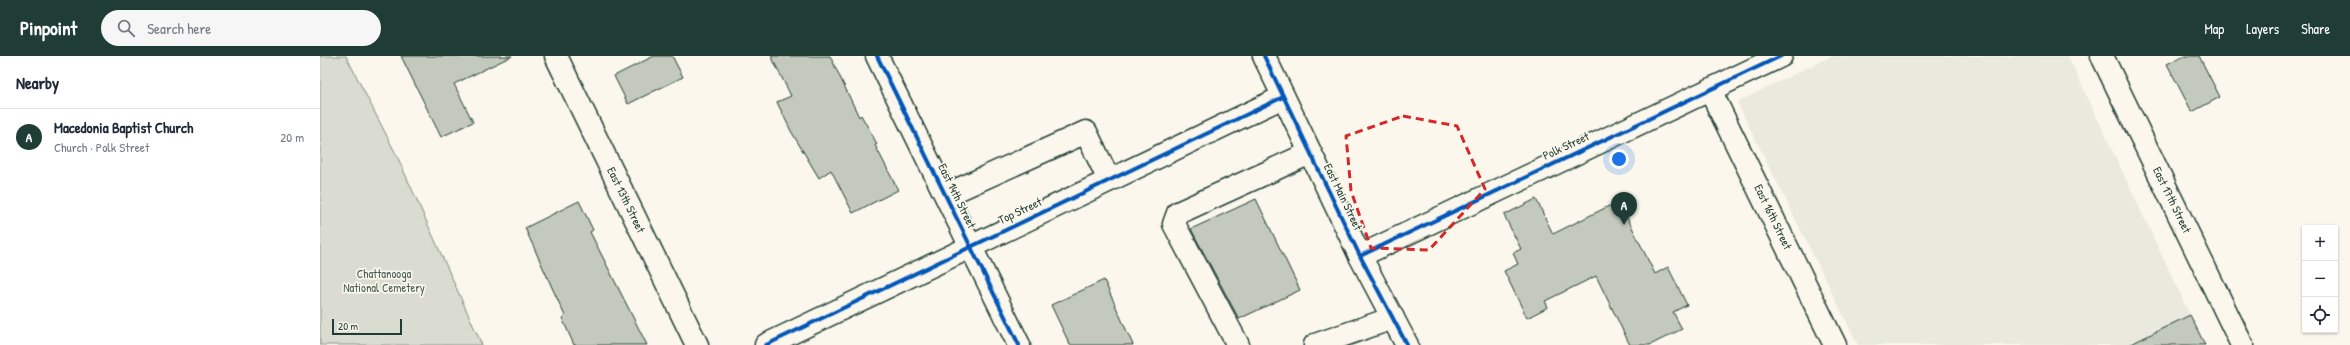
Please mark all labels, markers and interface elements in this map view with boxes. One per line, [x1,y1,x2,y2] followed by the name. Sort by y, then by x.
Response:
[101,10,381,46] search box
[20,15,77,41] text: Pinpoint
[115,17,137,39] icon: search
[147,18,211,39] text: Search here
[2204,19,2224,38] text: Map
[2246,19,2279,38] text: Layers
[2301,19,2330,38] text: Share
[16,71,59,94] text: Nearby
[54,117,193,138] text: Macedonia Baptist Church
[1540,127,1593,164] street label: Polk Street
[26,128,32,146] text: A
[280,128,304,146] text: 20 m
[54,138,149,156] text: Church · Polk Street
[1609,149,1629,169] your location
[934,160,981,232] street label: East 14th Street
[1320,161,1367,234] street label: East Main Street
[603,164,650,236] street label: East 13th Street
[2149,164,2196,236] street label: East 17th Street
[1750,181,1797,253] street label: East 16th Street
[1611,192,1637,225] pin: A
[995,193,1045,228] street label: Top Street
[2302,225,2338,333] map controls
[2302,225,2338,261] button: +
[2302,261,2338,297] button: −
[343,265,425,296] park label: Chattanooga National Cemetery
[2302,297,2338,333] button: locate
[332,317,402,336] scale bar
[338,319,358,333] text: 20 m

